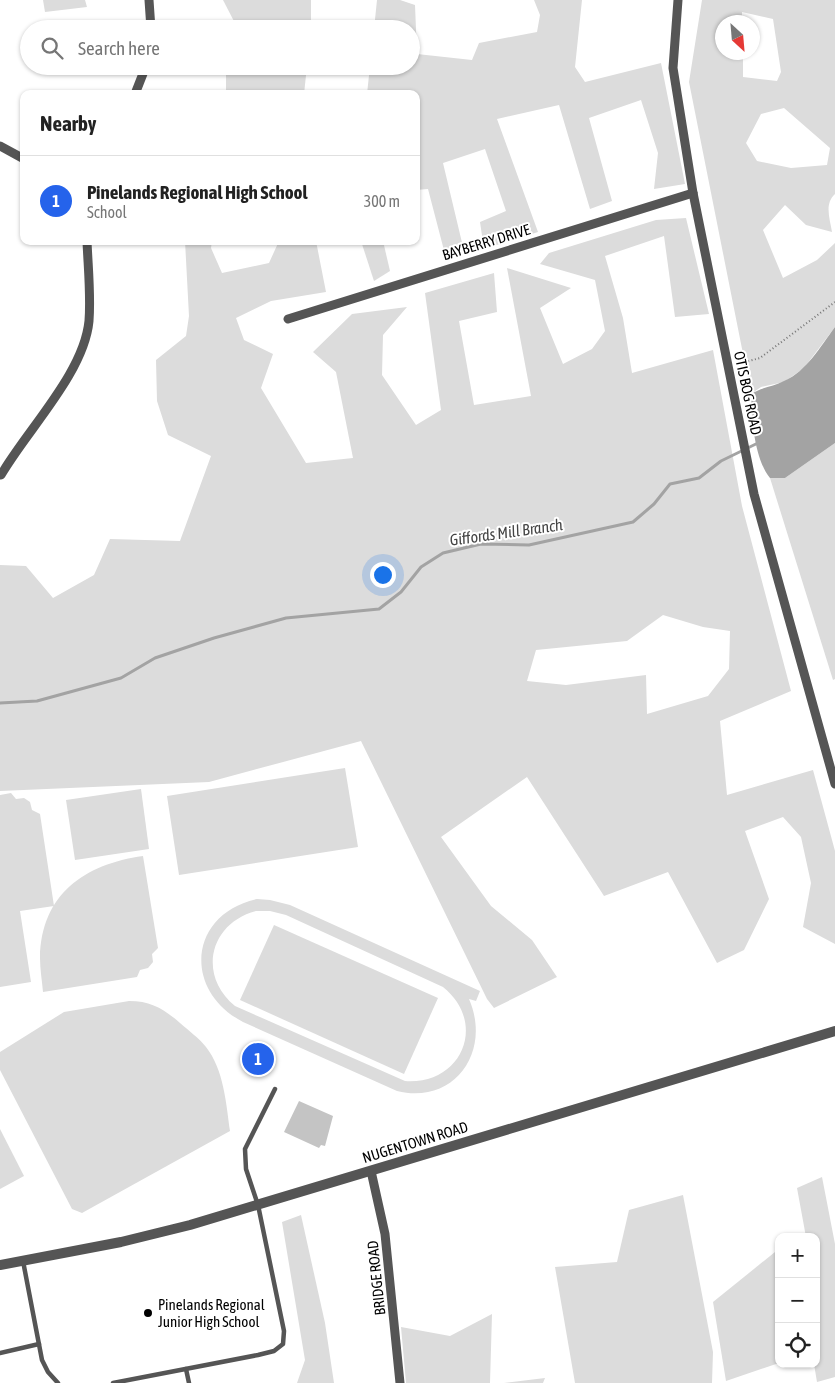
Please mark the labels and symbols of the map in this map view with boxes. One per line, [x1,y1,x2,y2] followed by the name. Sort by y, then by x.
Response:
[715,15,760,60] north arrow
[440,220,533,263] street label: BAYBERRY DRIVE
[731,350,765,436] street label: OTIS BOG ROAD
[448,515,564,549] water label: Giffords Mill Branch
[370,562,396,588] your location
[242,1040,274,1078] pin: 1
[360,1118,470,1166] street label: NUGENTOWN ROAD
[364,1240,388,1316] street label: BRIDGE ROAD
[158,1296,265,1330] place label: Pinelands Regional Junior High School
[142,1307,154,1319] marker: Pinelands Regional Junior High School

